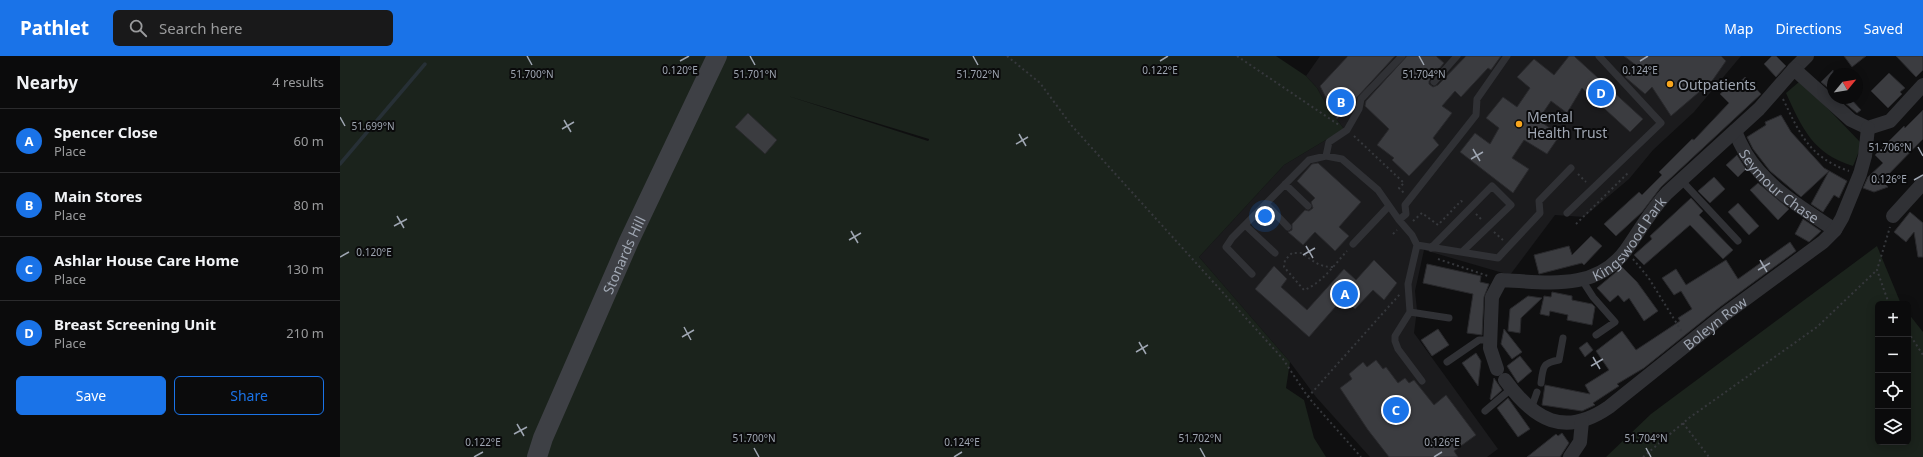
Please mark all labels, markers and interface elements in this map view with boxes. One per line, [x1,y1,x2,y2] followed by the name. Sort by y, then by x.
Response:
[113,10,393,46] search box
[20,15,89,41] text: Pathlet
[127,17,149,39] icon: search
[159,18,243,38] text: Search here
[1724,19,1753,38] text: Map
[1775,19,1842,38] text: Directions
[1864,19,1903,38] text: Saved
[662,63,698,77] text: 0.120°E
[1142,63,1178,77] text: 0.122°E
[1622,63,1658,77] text: 0.124°E
[510,67,554,81] text: 51.700°N
[733,67,777,81] text: 51.701°N
[956,67,1000,81] text: 51.702°N
[1402,67,1446,81] text: 51.704°N
[1827,68,1863,104] north arrow
[16,71,78,94] text: Nearby
[272,73,324,91] text: 4 results
[1678,75,1756,94] place label: Outpatients
[1588,78,1614,108] pin: D
[1665,79,1675,89] marker: Outpatients
[1328,87,1354,117] pin: B
[1527,107,1607,142] place label: Mental Health Trust
[351,119,395,133] text: 51.699°N
[1514,119,1524,129] marker: Mental Health Trust
[54,122,158,142] text: Spencer Close
[25,132,34,150] text: A
[294,132,324,150] text: 60 m
[1868,140,1912,154] text: 51.706°N
[54,142,86,160] text: Place
[1735,145,1823,227] street label: Seymour Chase
[1871,172,1907,186] text: 0.126°E
[54,186,142,206] text: Main Stores
[1589,192,1670,285] street label: Kingswood Park
[25,196,33,214] text: B
[294,196,324,214] text: 80 m
[54,206,86,224] text: Place
[1255,206,1275,226] your location
[598,213,649,297] street label: Stonards Hill
[356,245,392,259] text: 0.120°E
[54,250,239,270] text: Ashlar House Care Home
[25,260,33,278] text: C
[286,260,324,278] text: 130 m
[54,270,86,288] text: Place
[1332,279,1358,309] pin: A
[1679,292,1751,354] street label: Boleyn Row
[1875,301,1911,445] map controls
[1875,301,1911,337] button: +
[54,314,216,334] text: Breast Screening Unit
[24,324,34,342] text: D
[286,324,324,342] text: 210 m
[54,334,86,352] text: Place
[1875,337,1911,373] button: −
[1875,373,1911,409] button: locate
[16,376,166,415] button: Save
[174,376,324,415] button: Share
[1383,395,1409,425] pin: C
[1875,409,1911,445] button: layers
[732,431,776,445] text: 51.700°N
[1178,431,1222,445] text: 51.702°N
[1624,431,1668,445] text: 51.704°N
[465,435,501,449] text: 0.122°E
[944,435,980,449] text: 0.124°E
[1424,435,1460,449] text: 0.126°E

